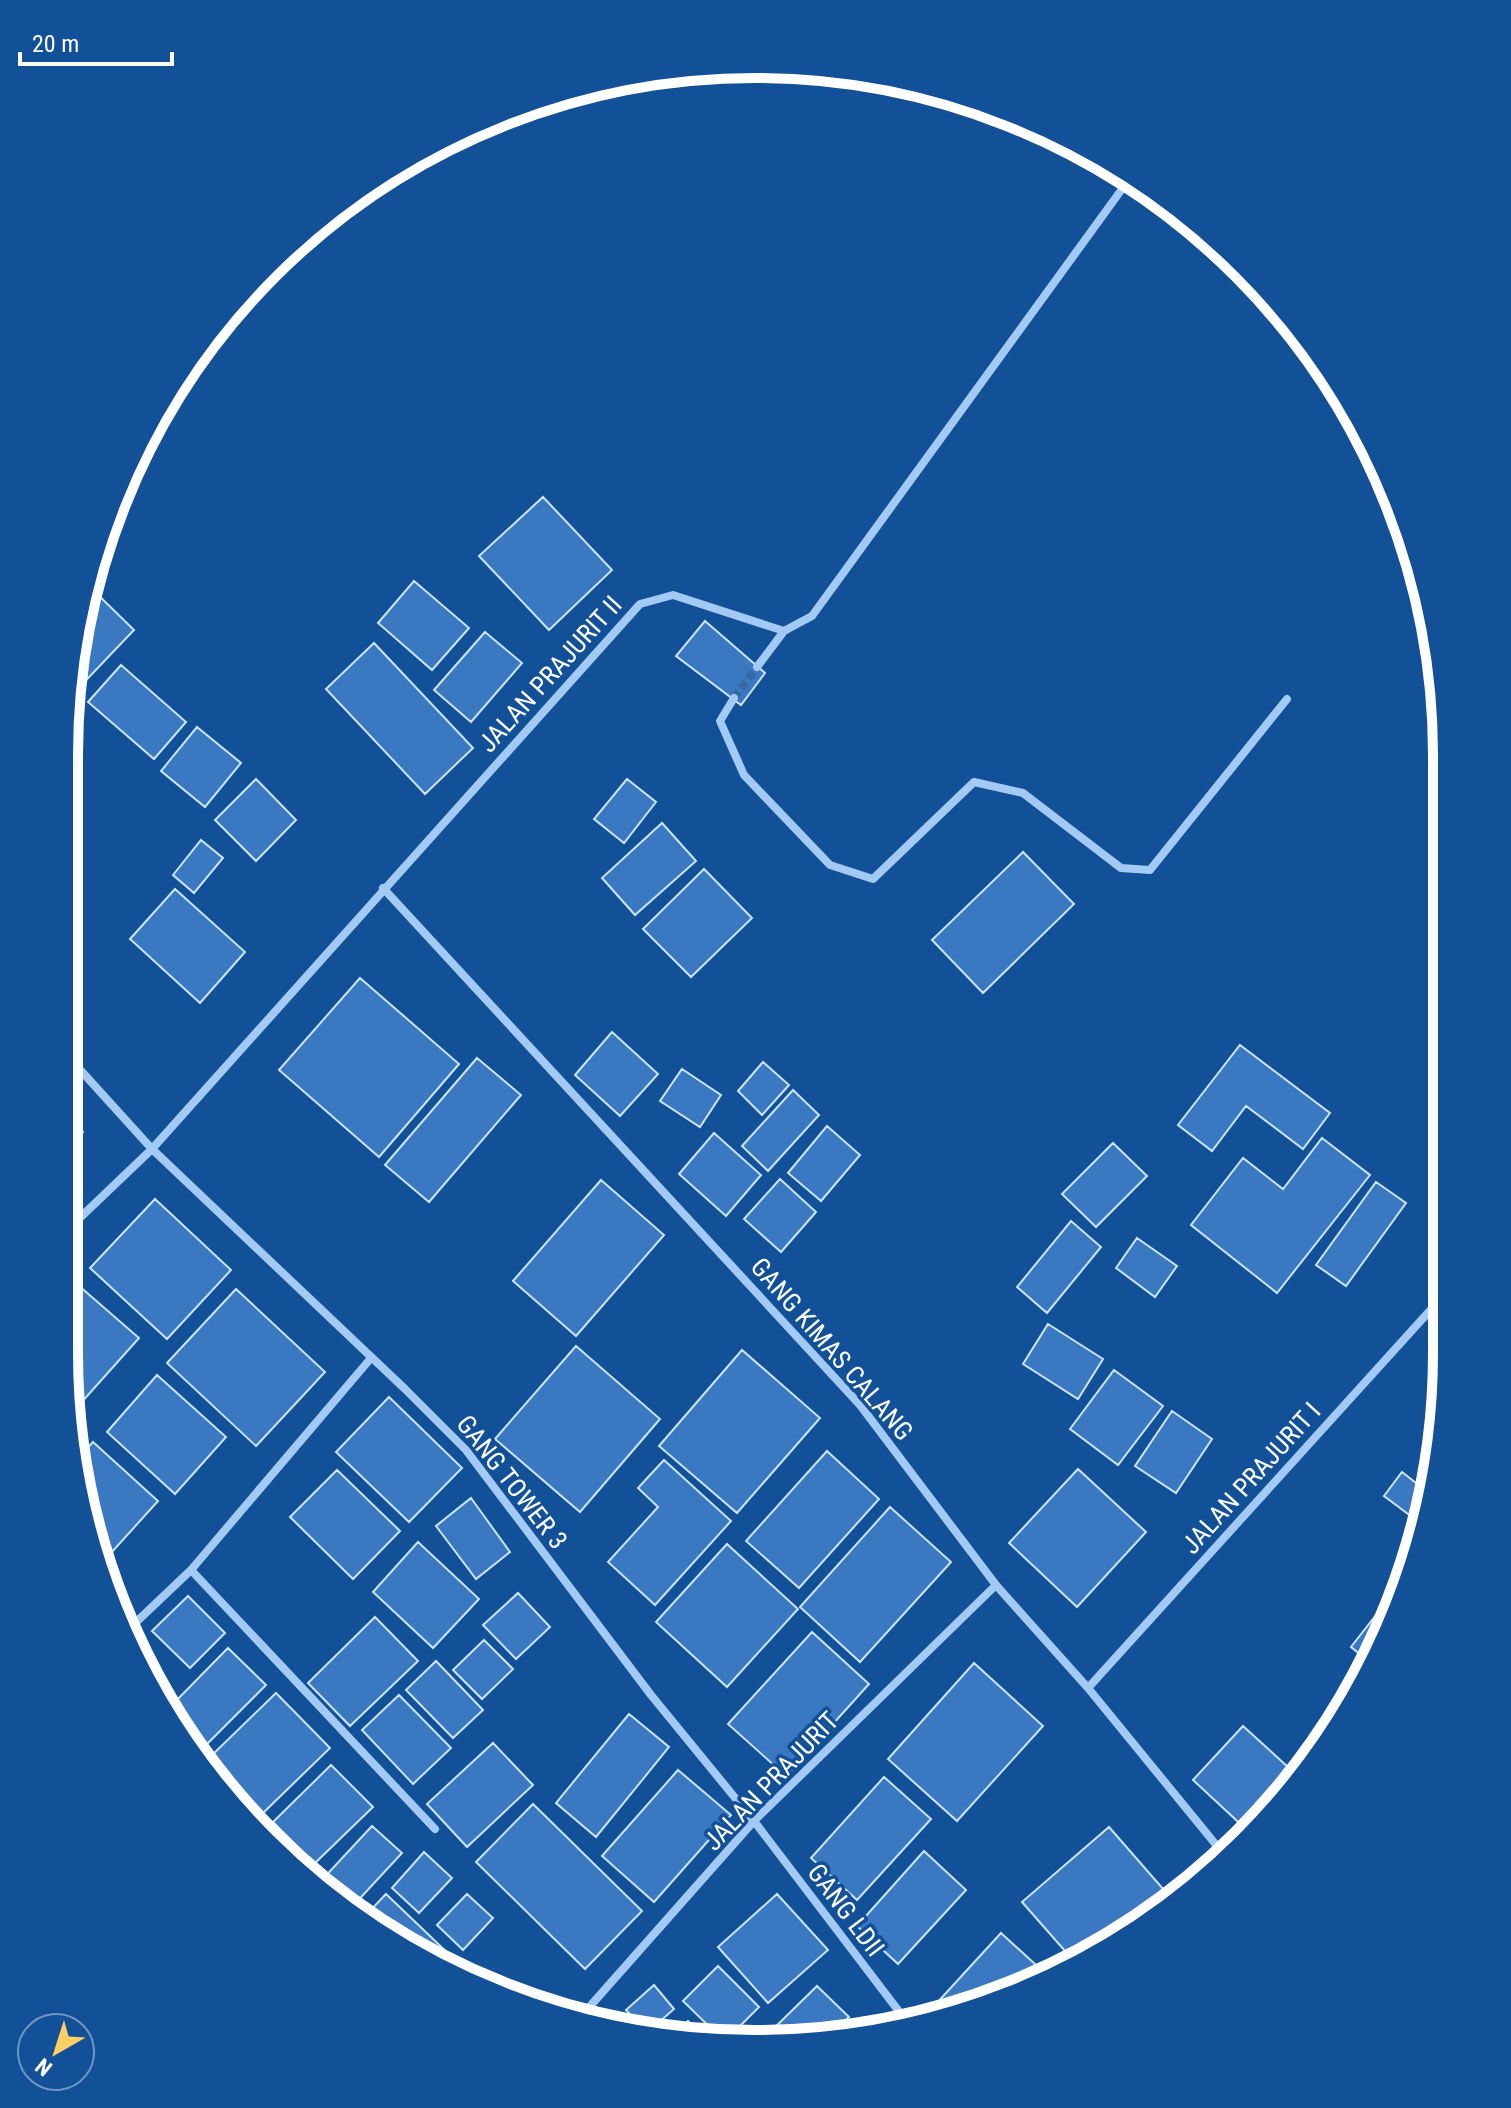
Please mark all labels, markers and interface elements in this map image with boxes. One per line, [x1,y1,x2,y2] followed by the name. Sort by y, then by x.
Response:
[20,16,172,66] scale bar
[32,30,79,58] text: 20 m
[472,590,628,758] street label: JALAN PRAJURIT II
[745,1252,919,1446] street label: GANG KIMAS CALANG
[1175,1396,1327,1560] street label: JALAN PRAJURIT I
[450,1409,574,1555] street label: GANG TOWER 3
[697,1706,845,1856] street label: JALAN PRAJURIT
[802,1858,890,1962] street label: GANG LDII
[16,2012,96,2092] north arrow
[31,2053,57,2081] text: N

